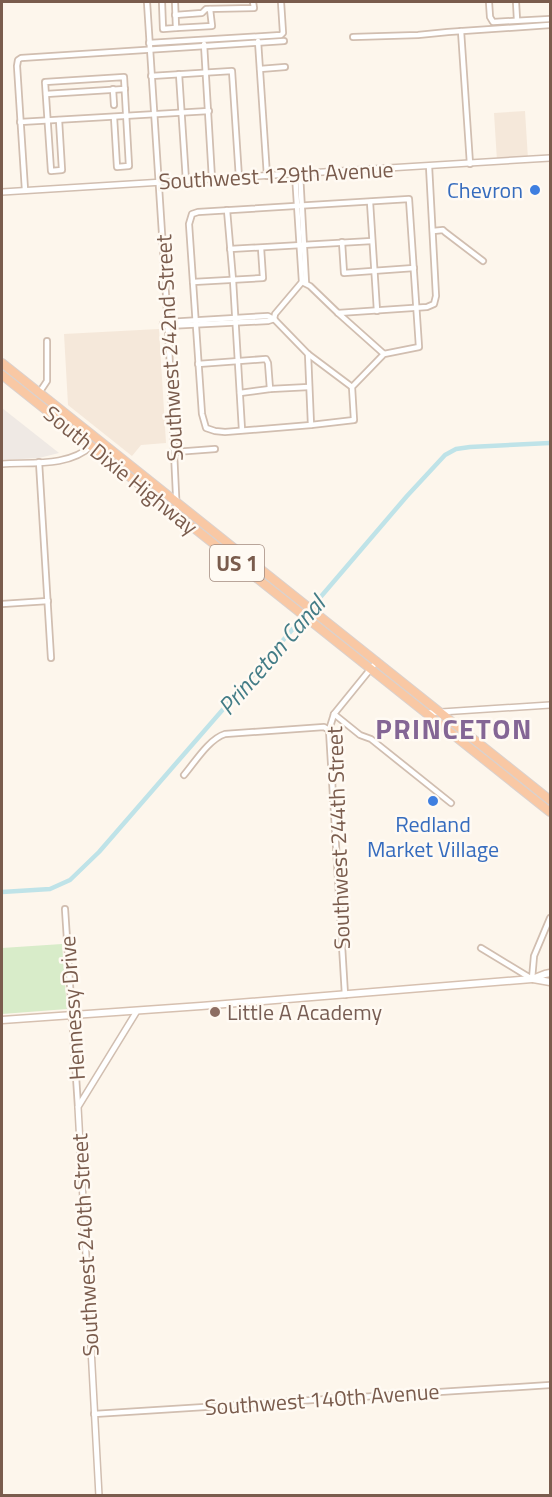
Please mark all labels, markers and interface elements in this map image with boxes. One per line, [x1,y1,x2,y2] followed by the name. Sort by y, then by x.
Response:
[158,152,394,198] street label: Southwest 129th Avenue
[447,173,523,207] place label: Chevron
[528,183,542,197] marker: Chevron
[146,233,192,462] street label: Southwest 242nd Street
[36,397,206,543] street label: South Dixie Highway
[210,545,264,581] road number: US 1
[209,585,335,723] water label: Princeton Canal
[375,707,533,750] district label: PRINCETON
[317,726,359,950] street label: Southwest 244th Street
[426,794,440,808] marker: Redland Market Village
[367,807,499,866] place label: Redland Market Village
[50,935,94,1081] street label: Hennessy Drive
[227,995,382,1029] place label: Little A Academy
[208,1005,222,1019] marker: Little A Academy
[62,1132,108,1357] street label: Southwest 240th Street
[203,1374,441,1424] street label: Southwest 140th Avenue

